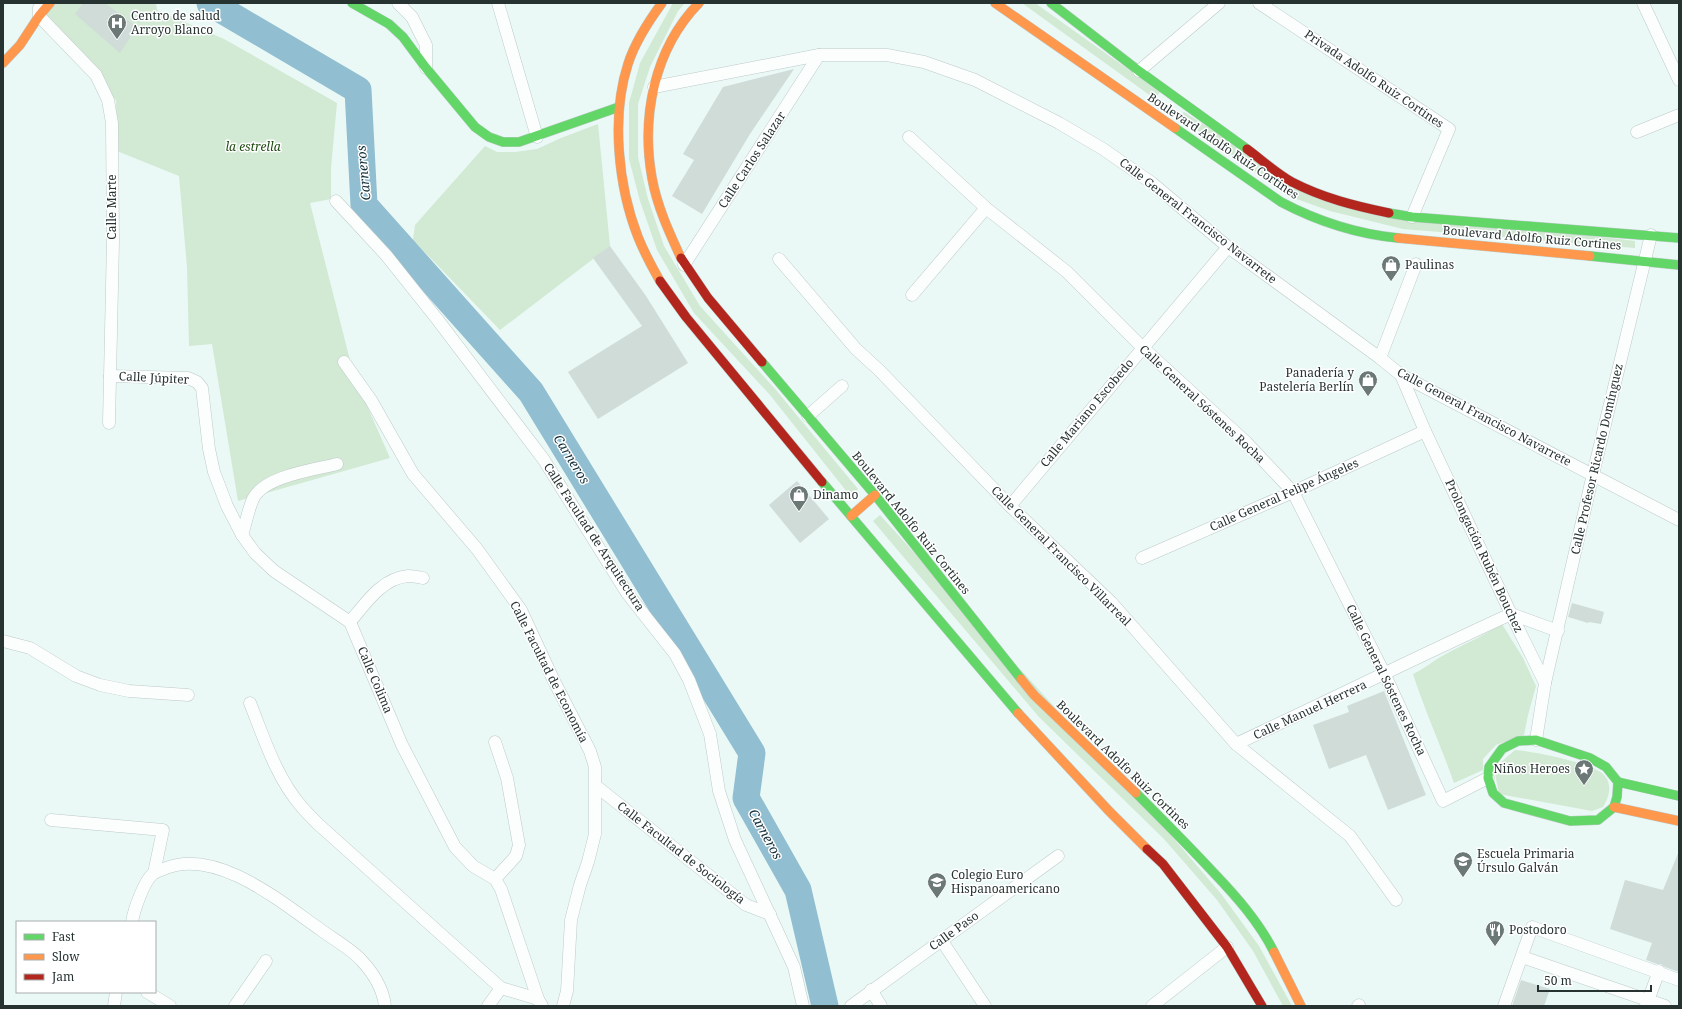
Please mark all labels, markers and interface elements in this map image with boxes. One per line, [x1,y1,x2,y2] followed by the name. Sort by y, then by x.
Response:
[131,7,221,38] place label: Centro de salud Arroyo Blanco
[106,12,128,40] hospital icon: Centro de salud Arroyo Blanco
[1301,26,1447,132] street label: Privada Adolfo Ruiz Cortines
[1144,88,1302,203] street label: Boulevard Adolfo Ruiz Cortines
[714,108,789,211] street label: Calle Carlos Salazar
[225,138,281,155] park label: la estrella
[352,145,374,201] water label: Carneros
[1116,154,1281,287] street label: Calle General Francisco Navarrete
[103,174,120,240] street label: Calle Marte
[1442,221,1622,254] street label: Boulevard Adolfo Ruiz Cortines
[1380,254,1402,282] shop icon: Paulinas
[1405,256,1454,273] place label: Paulinas
[1136,341,1269,467] street label: Calle General Sóstenes Rocha
[1036,355,1137,471] street label: Calle Mariano Escobedo
[1566,362,1627,556] street label: Calle Profesor Ricardo Domínguez
[1394,363,1574,470] street label: Calle General Francisco Navarrete
[1259,364,1354,395] place label: Panadería y Pastelería Berlín
[118,367,190,388] street label: Calle Júpiter
[1357,369,1379,397] shop icon: Panadería y Pastelería Berlín
[550,431,594,487] water label: Carneros
[848,448,974,598] street label: Boulevard Adolfo Ruiz Cortines
[1207,454,1361,535] street label: Calle General Felipe Ángeles
[540,459,649,614] street label: Calle Facultad de Arquitectura
[1441,476,1528,635] street label: Prolongación Rubén Bouchez
[988,482,1135,630] street label: Calle General Francisco Villarreal
[788,484,810,512] shop icon: Dinamo
[813,486,858,503] place label: Dinamo
[506,598,593,746] street label: Calle Facultad de Economía
[1342,601,1431,759] street label: Calle General Sóstenes Rocha
[354,644,397,716] street label: Calle Colima
[1250,676,1370,743] street label: Calle Manuel Herrera
[1053,696,1194,833] street label: Boulevard Adolfo Ruiz Cortines
[1573,758,1595,786] place icon: Niños Heroes
[1493,760,1570,777] place label: Niños Heroes
[614,797,749,908] street label: Calle Facultad de Sociología
[745,805,787,863] water label: Carneros
[1477,845,1575,876] place label: Escuela Primaria Úrsulo Galván
[1452,850,1474,878] school or university icon: Escuela Primaria Úrsulo Galván
[951,866,1060,897] place label: Colegio Euro Hispanoamericano
[926,871,948,899] school or university icon: Colegio Euro Hispanoamericano
[925,907,982,954] street label: Calle Paso
[1484,919,1506,947] restaurant icon: Postodoro
[16,921,156,993] legend
[1509,921,1567,938] place label: Postodoro
[52,928,75,945] text: Fast
[52,948,80,965] text: Slow
[1538,967,1651,993] scale bar
[51,968,74,985] text: Jam
[1544,972,1572,989] text: 50 m

